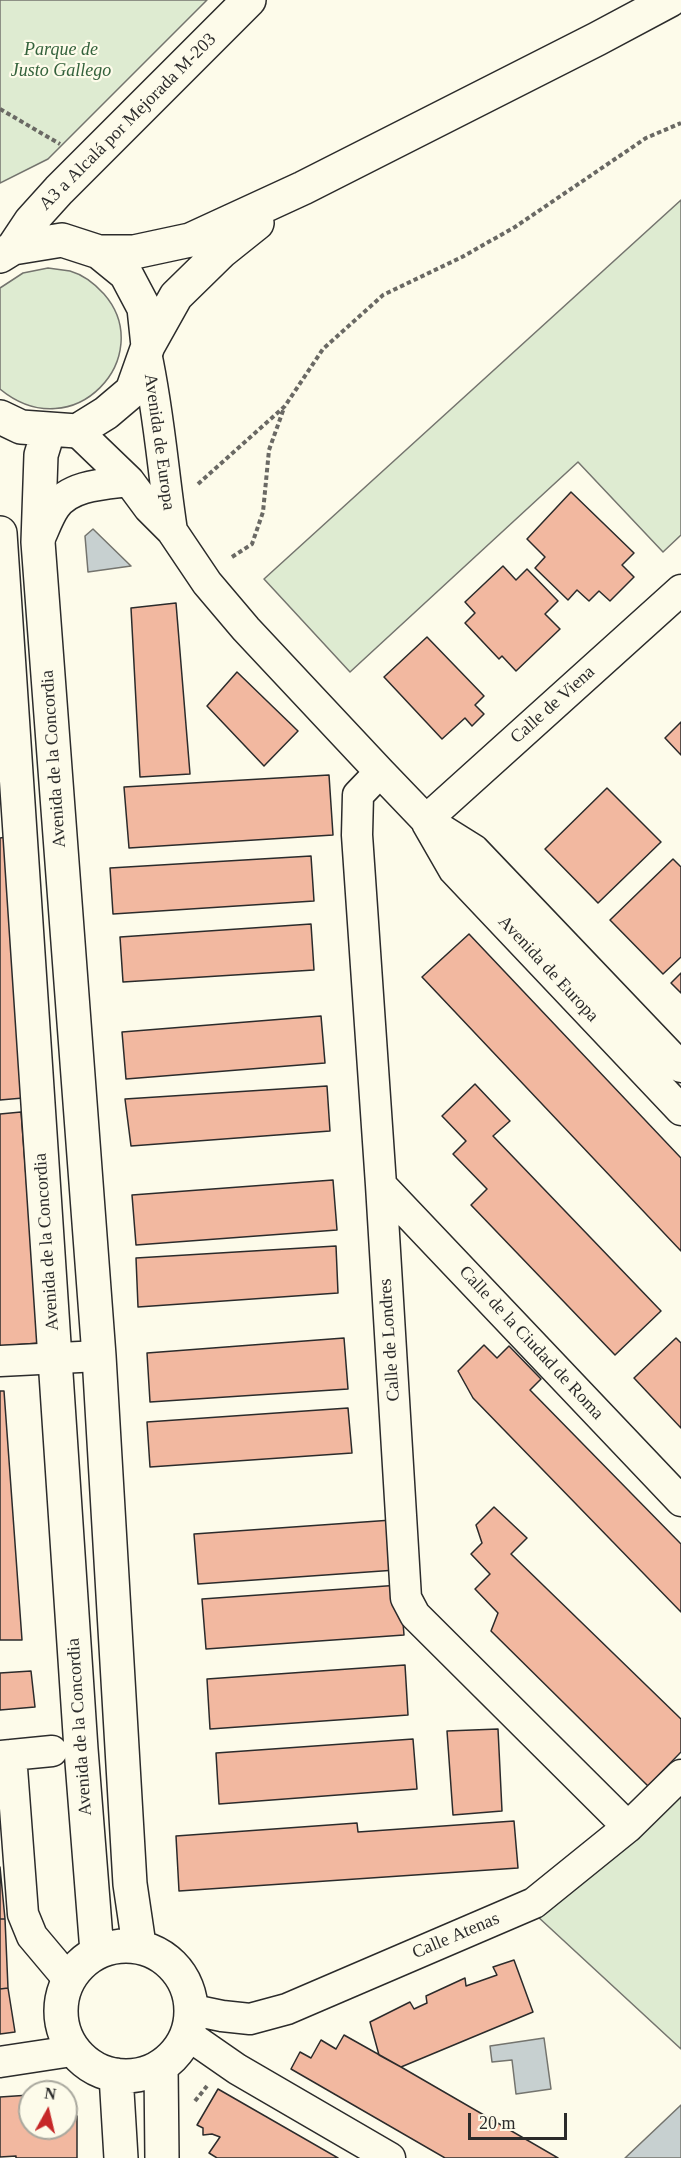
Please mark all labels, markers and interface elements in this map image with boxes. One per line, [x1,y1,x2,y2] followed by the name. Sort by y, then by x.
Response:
[35,29,221,215] street label: A3 a Alcalá por Mejorada M-203
[11,39,111,82] park label: Parque de Justo Gallego
[139,372,179,512] street label: Avenida de Europa
[506,662,600,748] street label: Calle de Viena
[37,669,71,849] street label: Avenida de la Concordia
[493,911,603,1027] street label: Avenida de Europa
[30,1152,64,1332] street label: Avenida de la Concordia
[454,1262,608,1424] street label: Calle de la Ciudad de Roma
[375,1278,405,1402] street label: Calle de Londres
[63,1637,97,1817] street label: Avenida de la Concordia
[409,1908,503,1964] street label: Calle Atenas
[18,2080,78,2140] north arrow
[43,2084,57,2103] text: N
[471,2101,570,2139] scale bar
[479,2113,516,2133] text: 20 m

